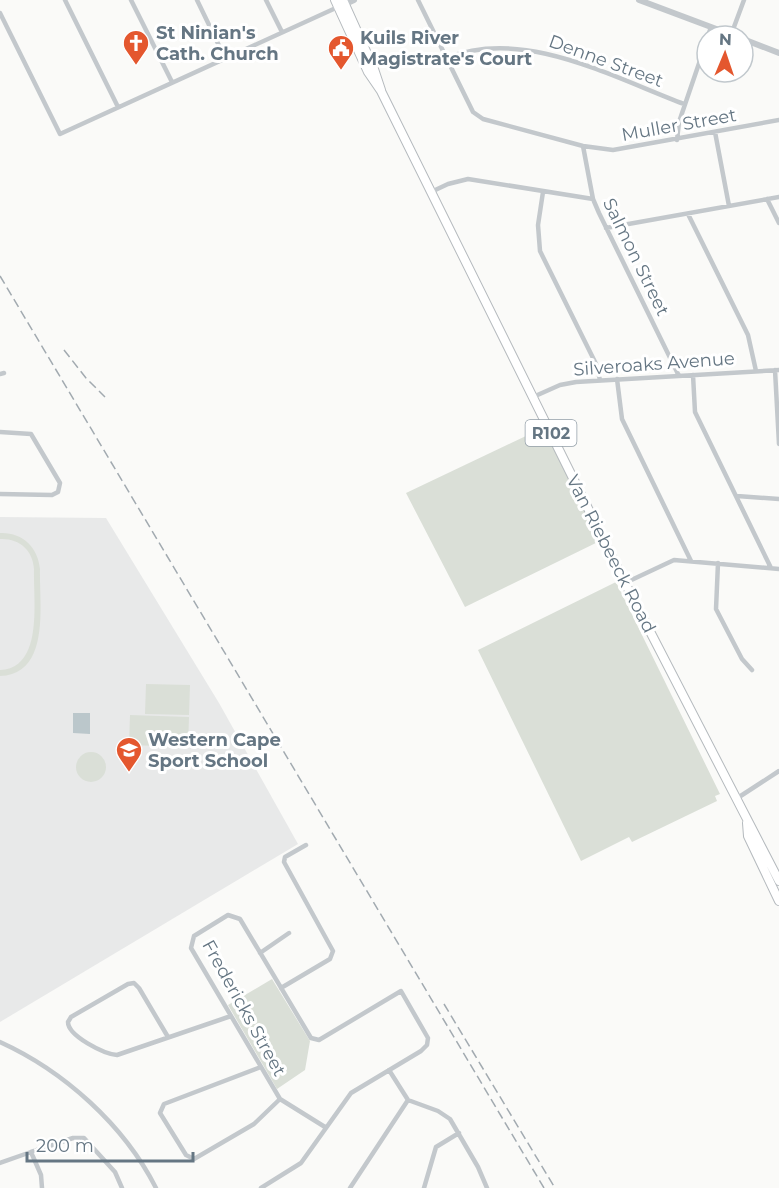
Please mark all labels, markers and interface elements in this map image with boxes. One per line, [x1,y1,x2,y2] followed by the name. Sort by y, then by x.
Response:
[156,22,279,65] place label: St Ninian's Cath. Church
[695,24,755,84] north arrow
[360,27,532,70] place label: Kuils River Magistrate's Court
[121,28,151,66] church icon: St Ninian's Cath. Church
[546,30,666,92] street label: Denne Street
[719,30,732,49] text: N
[326,33,356,71] public building icon: Kuils River Magistrate's Court
[620,104,738,146] street label: Muller Street
[598,195,674,319] street label: Salmon Street
[573,347,736,381] street label: Silveroaks Avenue
[526,420,576,446] road number: R102
[562,471,660,637] street label: Van Riebeeck Road
[148,729,281,772] place label: Western Cape Sport School
[114,735,144,773] school or university icon: Western Cape Sport School
[197,936,291,1080] street label: Fredericks Street
[27,1125,194,1163] scale bar
[36,1135,94,1157] text: 200 m

